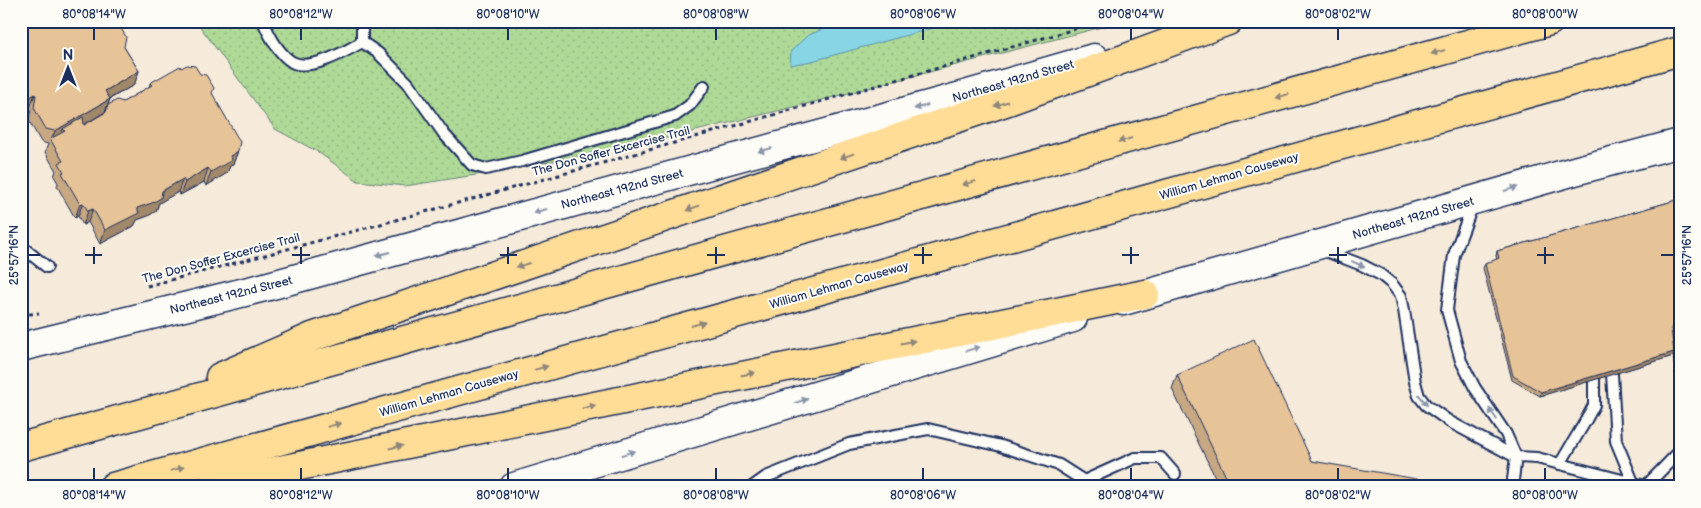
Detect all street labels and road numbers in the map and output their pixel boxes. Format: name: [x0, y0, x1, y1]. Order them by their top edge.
street label: Northeast 192nd Street: [951, 57, 1076, 106]
street label: The Don Soffer Excercise Trail: [531, 123, 692, 180]
street label: William Lehman Causeway: [1158, 149, 1301, 203]
street label: Northeast 192nd Street: [560, 166, 685, 213]
street label: Northeast 192nd Street: [1351, 194, 1476, 243]
street label: The Don Soffer Excercise Trail: [141, 230, 302, 287]
street label: William Lehman Causeway: [768, 258, 911, 312]
street label: Northeast 192nd Street: [168, 273, 294, 318]
street label: William Lehman Causeway: [378, 366, 521, 420]

